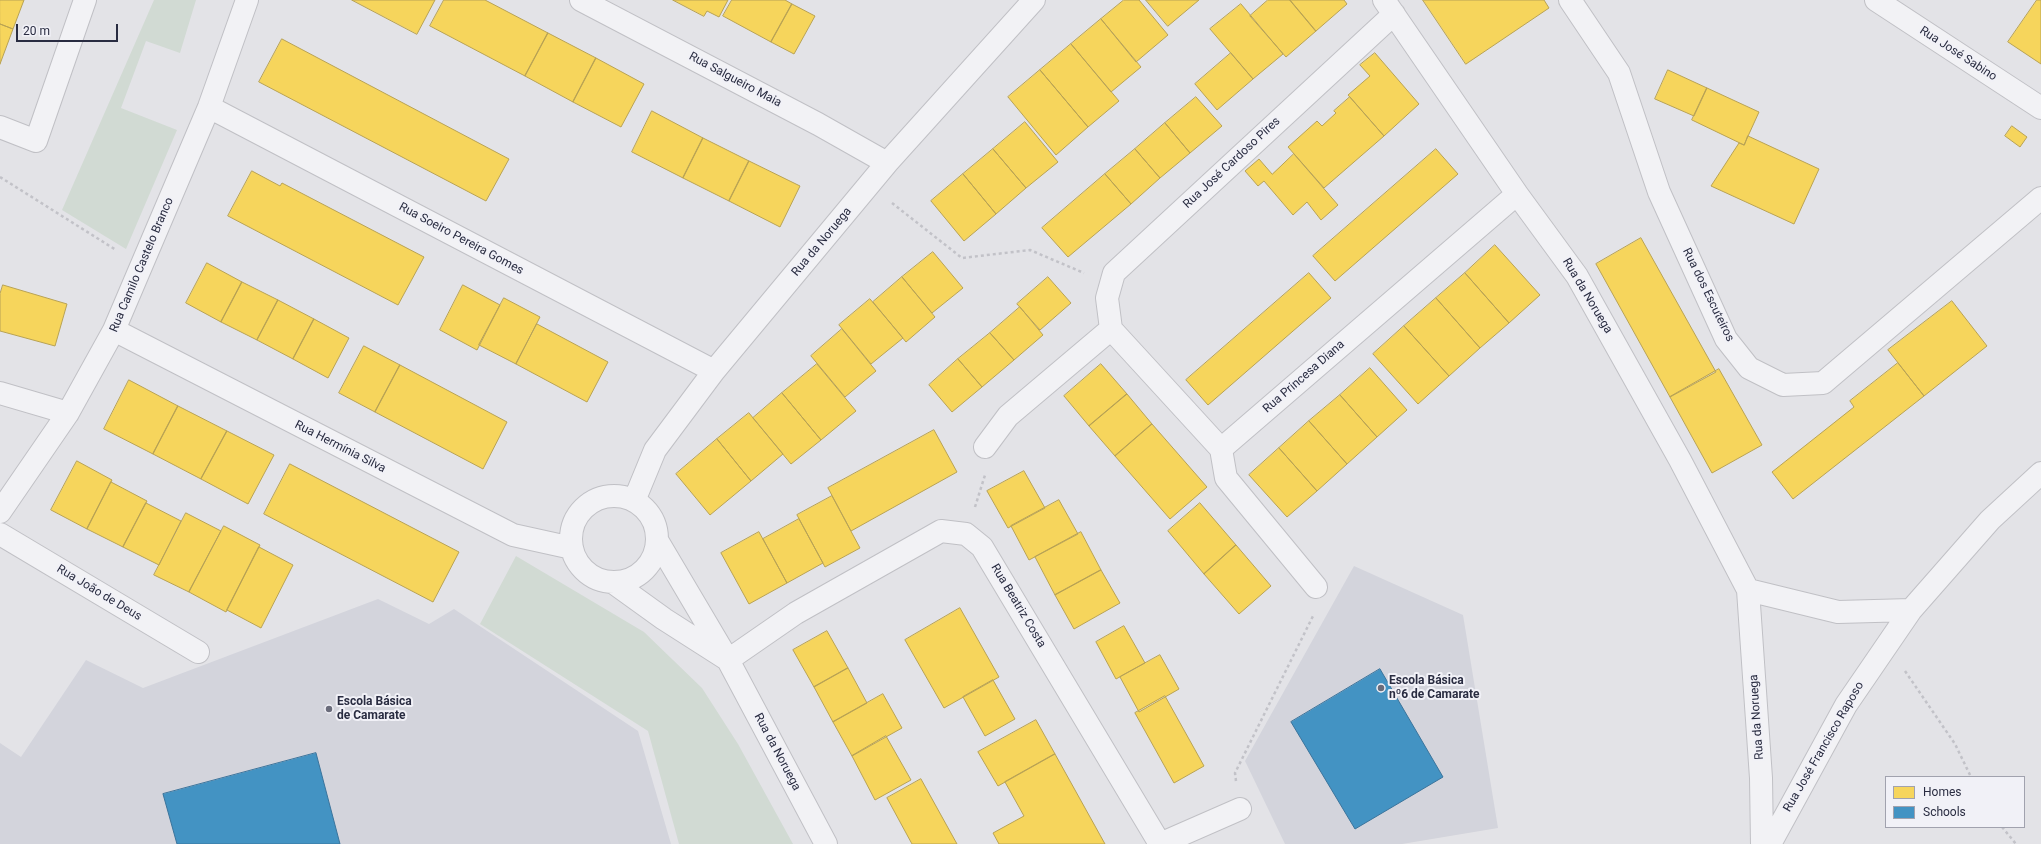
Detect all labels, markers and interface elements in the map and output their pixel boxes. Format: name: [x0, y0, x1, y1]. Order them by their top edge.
scale bar: [18, 16, 120, 42]
text: 20 m: [23, 24, 50, 38]
street label: Rua José Sabino: [1917, 24, 1999, 84]
street label: Rua Salgueiro Maia: [686, 49, 784, 111]
street label: Rua José Cardoso Pires: [1180, 114, 1284, 212]
street label: Rua Camilo Castelo Branco: [107, 195, 177, 335]
street label: Rua Soeiro Pereira Gomes: [396, 200, 526, 278]
street label: Rua da Noruega: [789, 205, 855, 279]
street label: Rua dos Escuteiros: [1679, 246, 1737, 344]
street label: Rua da Noruega: [1559, 256, 1615, 336]
street label: Rua Princesa Diana: [1260, 338, 1348, 416]
street label: Rua Hermínia Silva: [292, 418, 388, 476]
street label: Rua João de Deus: [54, 562, 144, 624]
street label: Rua Beatriz Costa: [987, 562, 1049, 650]
place label: Escola Básica nº6 de Camarate: [1389, 674, 1480, 702]
street label: Rua da Noruega: [1747, 674, 1767, 760]
street label: Rua José Francisco Raposo: [1781, 679, 1867, 815]
marker: Escola Básica nº6 de Camarate: [1376, 683, 1386, 693]
place label: Escola Básica de Camarate: [337, 695, 412, 723]
marker: Escola Básica de Camarate: [324, 704, 334, 714]
street label: Rua da Noruega: [751, 711, 803, 793]
legend: [1885, 776, 2025, 828]
text: Homes: [1923, 785, 1961, 799]
text: Schools: [1923, 805, 1966, 819]

